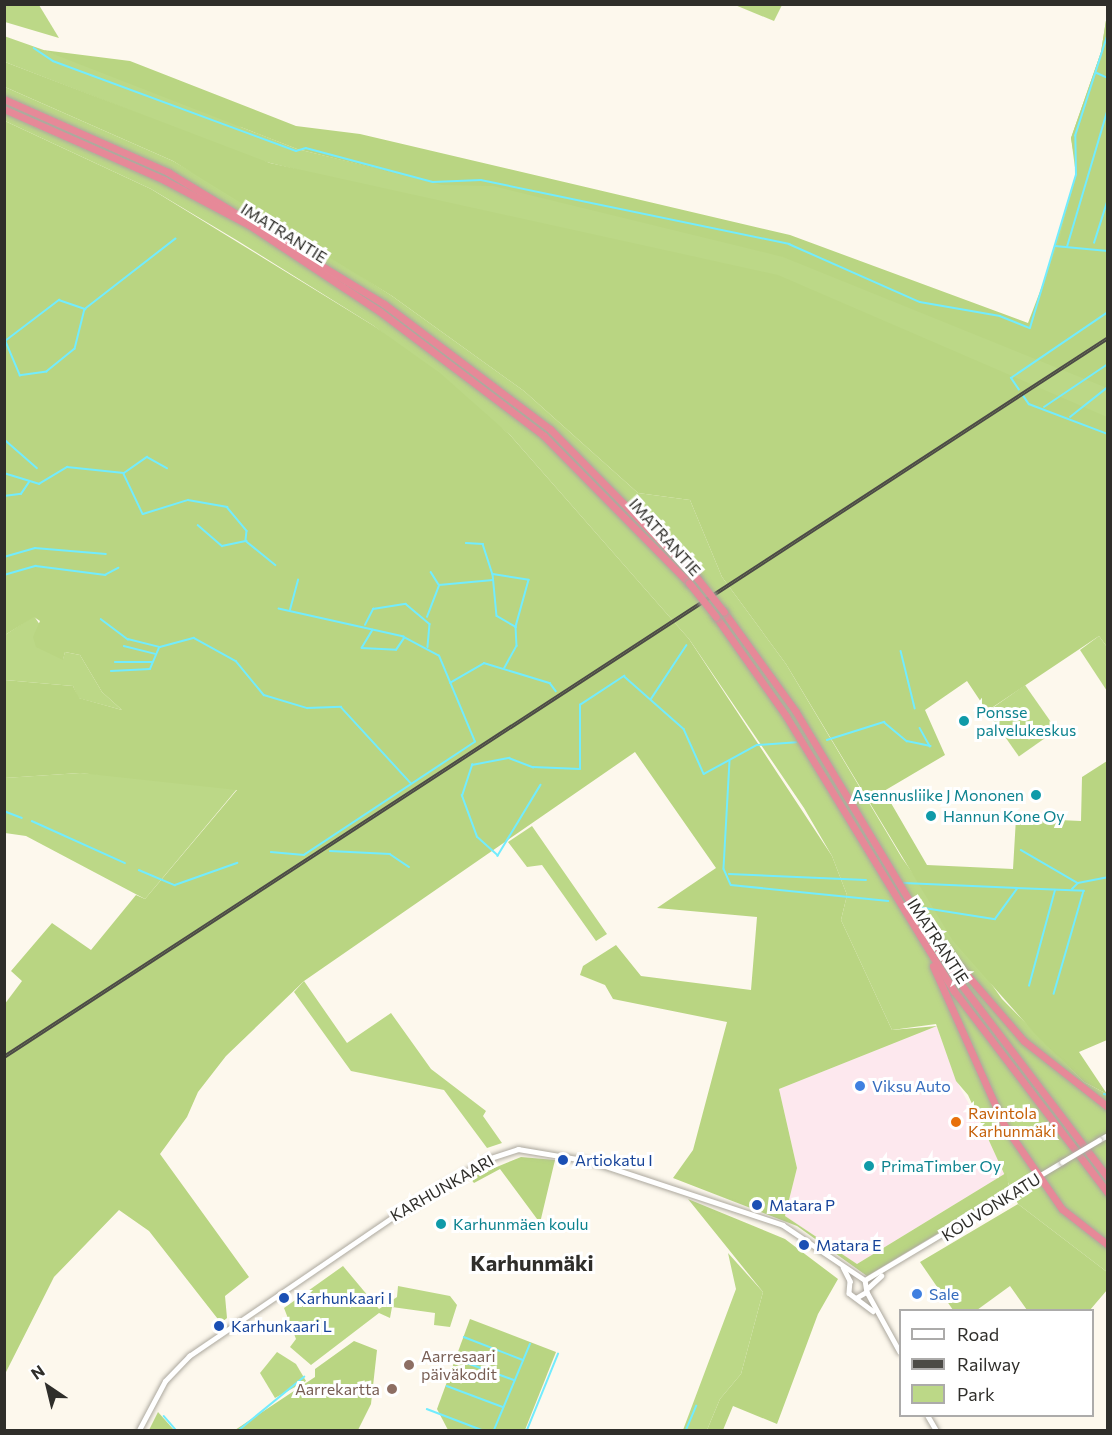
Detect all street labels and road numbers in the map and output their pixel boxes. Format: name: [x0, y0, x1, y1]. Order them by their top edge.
street label: IMATRANTIE: [237, 199, 331, 267]
street label: IMATRANTIE: [625, 494, 705, 580]
street label: IMATRANTIE: [903, 895, 973, 987]
street label: KARHUNKAARI: [387, 1151, 497, 1225]
street label: KOUVONKATU: [938, 1169, 1044, 1245]

